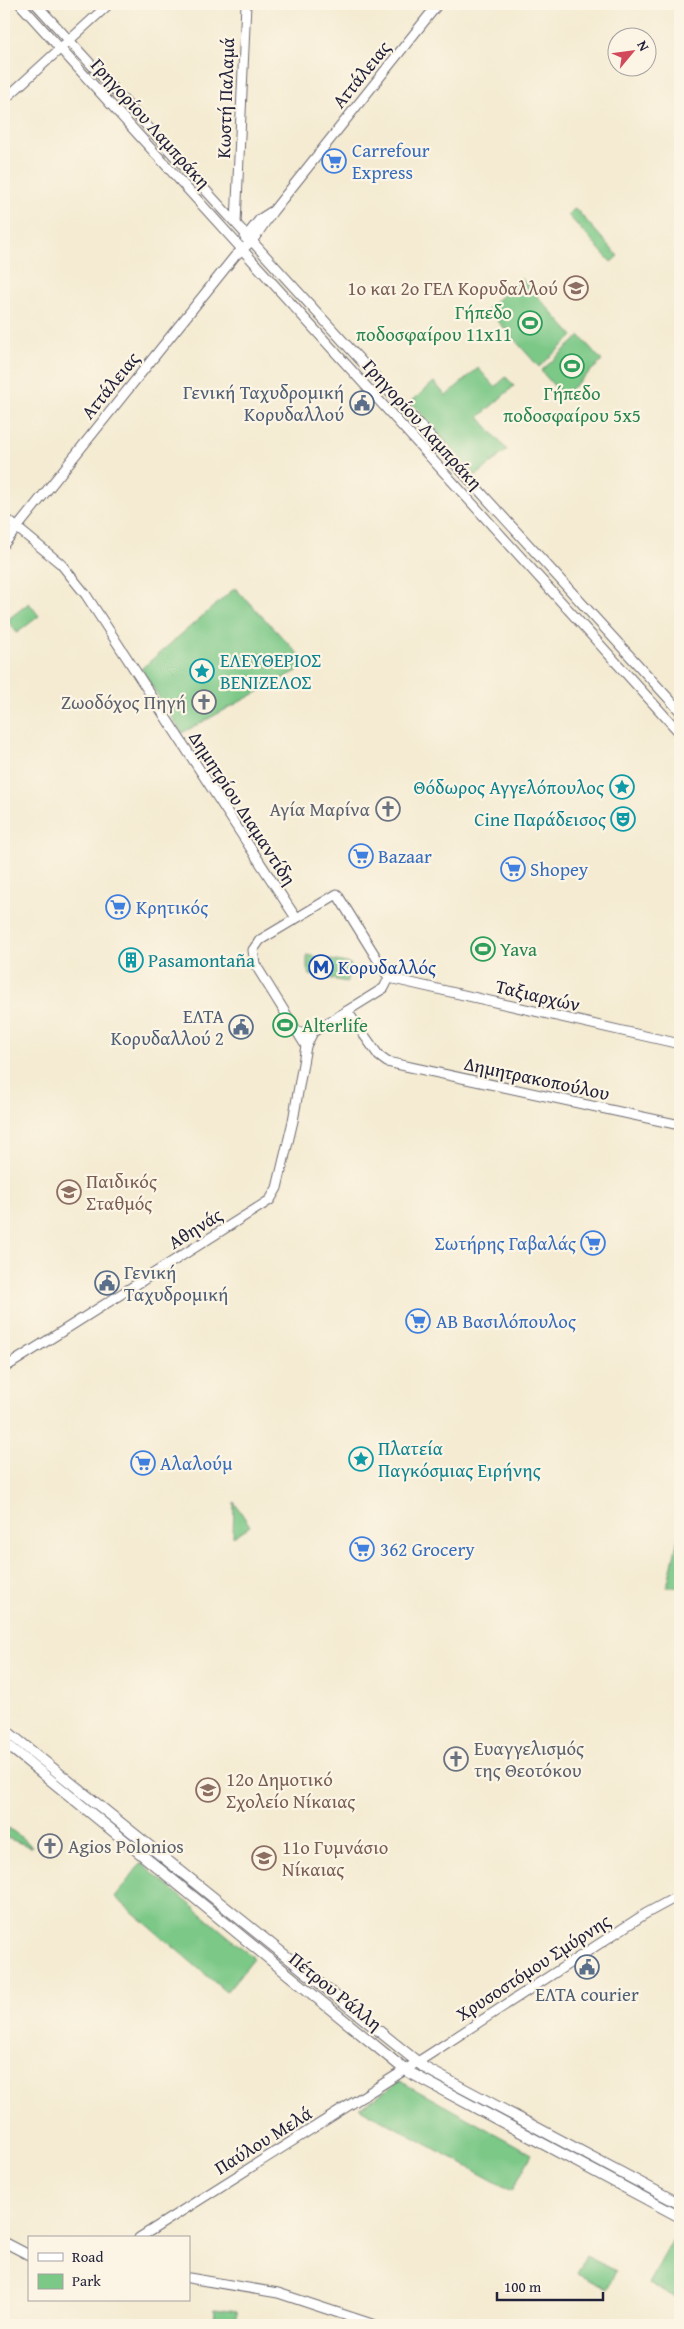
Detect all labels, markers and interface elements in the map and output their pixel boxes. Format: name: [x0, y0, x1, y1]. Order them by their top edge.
north arrow: [606, 28, 656, 78]
street label: Αττάλειας: [325, 34, 397, 114]
street label: Κωστή Παλαμά: [209, 37, 241, 159]
text: N: [632, 37, 655, 55]
street label: Γρηγορίου Λαμπράκη: [85, 51, 217, 195]
place label: Carrefour Express: [352, 136, 430, 186]
supermarket icon: Carrefour Express: [321, 148, 347, 174]
place label: 1o και 2ο ΓΕΛ Κορυδαλλού: [347, 274, 558, 302]
school or university icon: 1o και 2ο ΓΕΛ Κορυδαλλού: [563, 275, 589, 301]
place label: Γήπεδο ποδοσφαίρου 11x11: [356, 298, 512, 348]
sports icon: Γήπεδο ποδοσφαίρου 11x11: [517, 310, 543, 336]
street label: Αττάλειας: [74, 345, 146, 425]
street label: Γρηγορίου Λαμπράκη: [357, 352, 489, 496]
sports icon: Γήπεδο ποδοσφαίρου 5x5: [559, 353, 585, 379]
place label: Γενική Ταχυδρομική Κορυδαλλού: [183, 378, 344, 428]
place label: Γήπεδο ποδοσφαίρου 5x5: [503, 379, 641, 429]
public building icon: Γενική Ταχυδρομική Κορυδαλλού: [349, 390, 375, 416]
place label: ΕΛΕΥΘΕΡΙΟΣ ΒΕΝΙΖΕΛΟΣ: [220, 646, 321, 696]
place icon: ΕΛΕΥΘΕΡΙΟΣ ΒΕΝΙΖΕΛΟΣ: [189, 658, 215, 684]
place label: Ζωοδόχος Πηγή: [61, 688, 186, 716]
church icon: Ζωοδόχος Πηγή: [191, 689, 217, 715]
street label: Δημητρίου Διαμαντίδη: [182, 725, 304, 891]
place label: Θόδωρος Αγγελόπουλος: [414, 773, 604, 801]
place icon: Θόδωρος Αγγελόπουλος: [609, 774, 635, 800]
place label: Αγία Μαρίνα: [269, 795, 370, 823]
church icon: Αγία Μαρίνα: [375, 796, 401, 822]
place label: Cine Παράδεισος: [474, 805, 606, 833]
theatre icon: Cine Παράδεισος: [610, 806, 636, 832]
place label: Bazaar: [378, 842, 432, 870]
supermarket icon: Bazaar: [348, 843, 374, 869]
place label: Shopey: [530, 855, 589, 883]
supermarket icon: Shopey: [500, 856, 526, 882]
place label: Κρητικός: [136, 893, 208, 921]
supermarket icon: Κρητικός: [105, 894, 131, 920]
place label: Yava: [500, 935, 537, 963]
sports icon: Yava: [470, 936, 496, 962]
place label: Pasamontaña: [148, 946, 255, 974]
building icon: Pasamontaña: [118, 947, 144, 973]
place label: Κορυδαλλός: [338, 953, 436, 981]
metro station icon: Κορυδαλλός: [308, 954, 334, 980]
street label: Ταξιαρχών: [493, 972, 583, 1018]
place label: ΕΛΤΑ Κορυδαλλού 2: [111, 1002, 224, 1052]
place label: Alterlife: [302, 1011, 368, 1039]
sports icon: Alterlife: [272, 1012, 298, 1038]
public building icon: ΕΛΤΑ Κορυδαλλού 2: [228, 1014, 254, 1040]
street label: Δημητρακοπούλου: [462, 1049, 612, 1107]
place label: Παιδικός Σταθμός: [86, 1167, 157, 1217]
school or university icon: Παιδικός Σταθμός: [56, 1179, 82, 1205]
street label: Αθηνάς: [162, 1200, 228, 1256]
place label: Σωτήρης Γαβαλάς: [435, 1229, 576, 1257]
supermarket icon: Σωτήρης Γαβαλάς: [580, 1230, 606, 1256]
place label: Γενική Ταχυδρομική: [124, 1258, 228, 1308]
public building icon: Γενική Ταχυδρομική: [94, 1270, 120, 1296]
place label: ΑΒ Βασιλόπουλος: [436, 1307, 576, 1335]
supermarket icon: ΑΒ Βασιλόπουλος: [405, 1308, 431, 1334]
place label: Πλατεία Παγκόσμιας Ειρήνης: [378, 1434, 541, 1484]
place icon: Πλατεία Παγκόσμιας Ειρήνης: [348, 1446, 374, 1472]
place label: Αλαλούμ: [160, 1449, 233, 1477]
supermarket icon: Αλαλούμ: [130, 1450, 156, 1476]
place label: 362 Grocery: [380, 1535, 475, 1563]
supermarket icon: 362 Grocery: [349, 1536, 375, 1562]
place label: Ευαγγελισμός της Θεοτόκου: [474, 1734, 584, 1784]
church icon: Ευαγγελισμός της Θεοτόκου: [443, 1746, 469, 1772]
place label: 12ο Δημοτικό Σχολείο Νίκαιας: [226, 1765, 355, 1815]
school or university icon: 12ο Δημοτικό Σχολείο Νίκαιας: [195, 1777, 221, 1803]
place label: Agios Polonios: [68, 1832, 184, 1860]
church icon: Agios Polonios: [37, 1833, 63, 1859]
place label: 11ο Γυμνάσιο Νίκαιας: [282, 1833, 388, 1883]
school or university icon: 11ο Γυμνάσιο Νίκαιας: [251, 1845, 277, 1871]
street label: Χρυσοστόμου Σμύρνης: [450, 1906, 616, 2028]
street label: Πέτρου Ράλλη: [283, 1945, 389, 2037]
public building icon: ΕΛΤΑ courier: [574, 1954, 600, 1980]
place label: ΕΛΤΑ courier: [535, 1980, 639, 2008]
street label: Παύλου Μελά: [209, 2099, 317, 2181]
legend: [28, 2236, 190, 2302]
text: Road: [72, 2246, 103, 2267]
scale bar: [497, 2269, 603, 2301]
text: Park: [72, 2270, 101, 2291]
text: 100 m: [504, 2276, 542, 2297]

